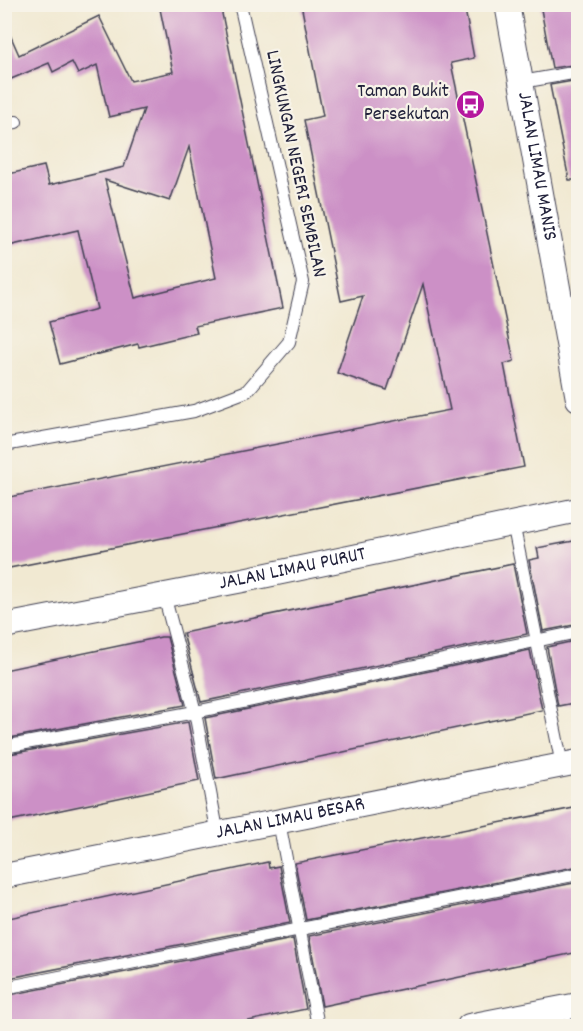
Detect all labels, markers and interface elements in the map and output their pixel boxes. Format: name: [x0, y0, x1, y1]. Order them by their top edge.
street label: LINGKUNGAN NEGERI SEMBILAN: [257, 48, 333, 280]
place label: Taman Bukit Persekutan: [357, 78, 449, 129]
bus stop icon: Taman Bukit Persekutan: [454, 88, 486, 120]
street label: JALAN LIMAU MANIS: [509, 90, 563, 243]
street label: JALAN LIMAU PURUT: [217, 541, 368, 598]
street label: JALAN LIMAU BESAR: [214, 791, 367, 848]

